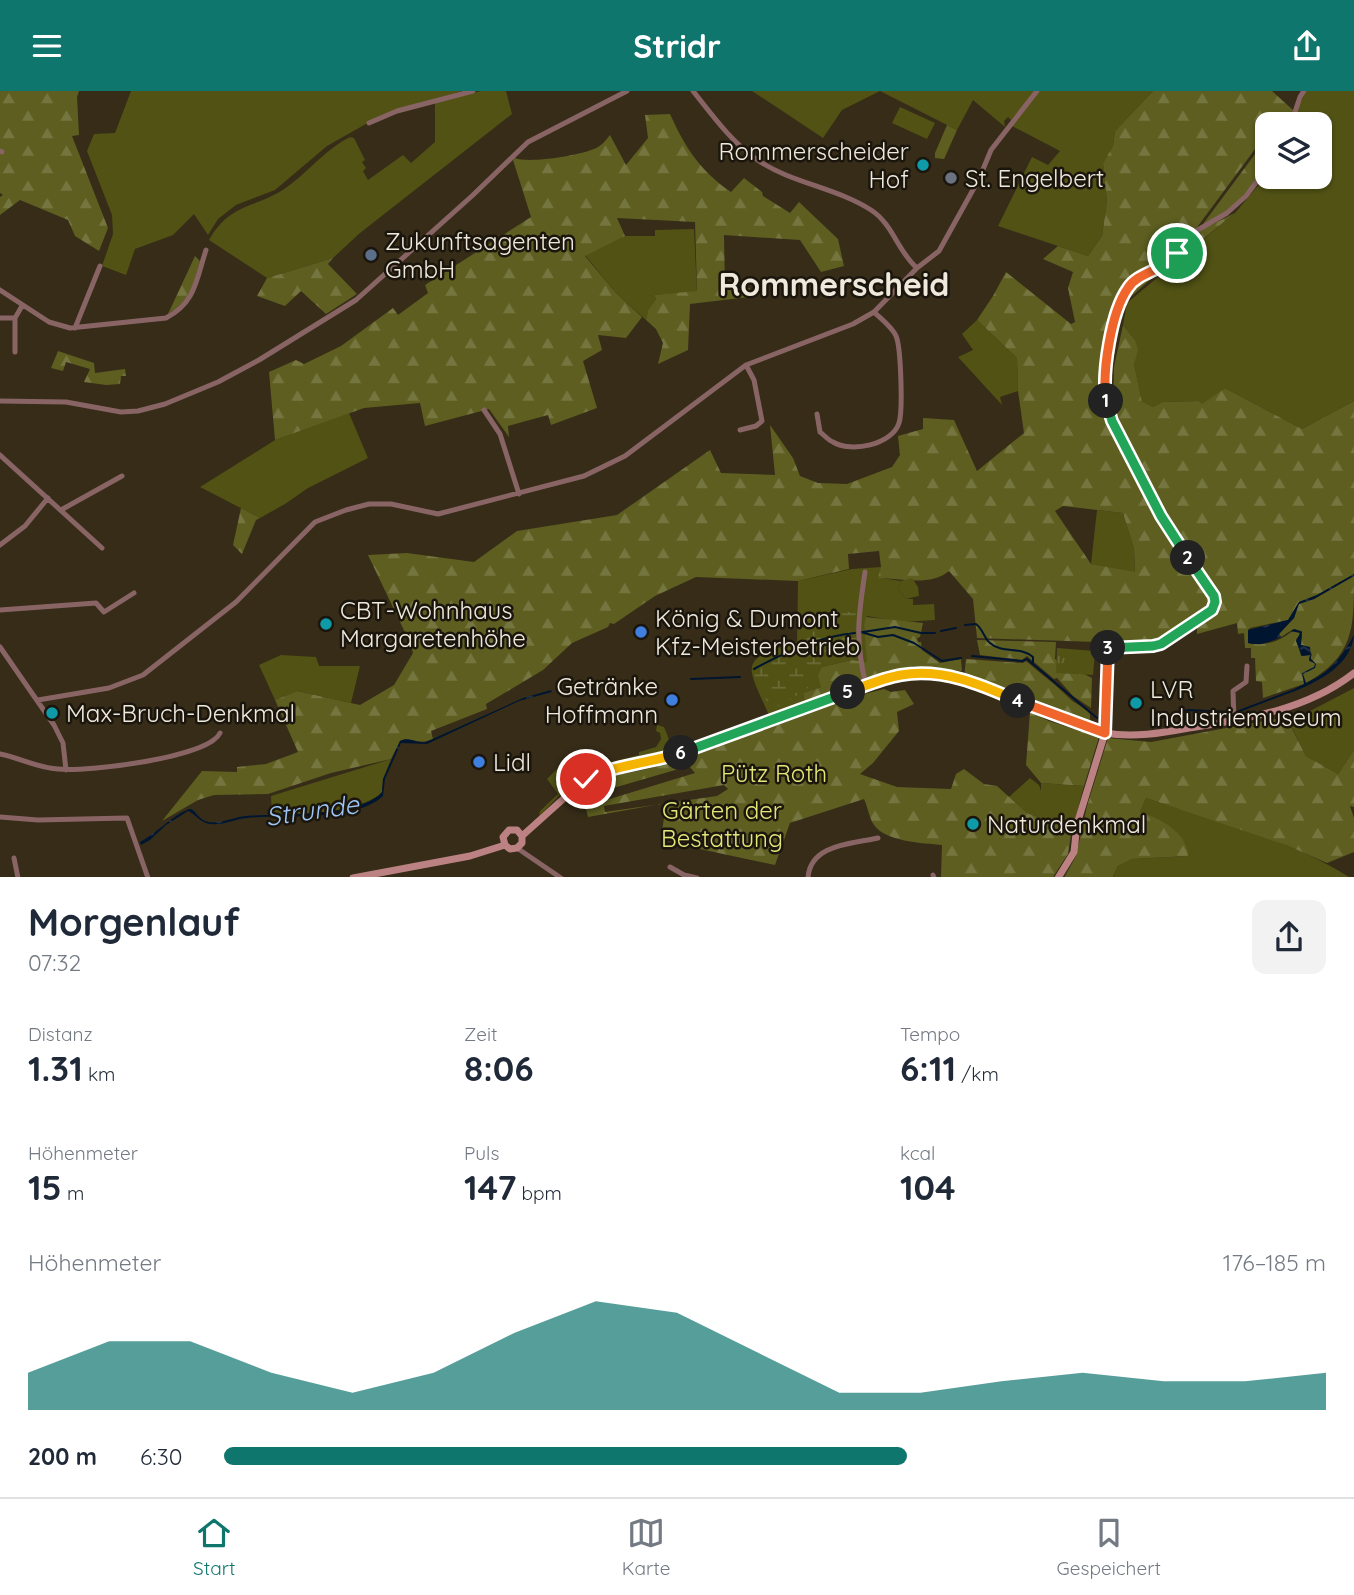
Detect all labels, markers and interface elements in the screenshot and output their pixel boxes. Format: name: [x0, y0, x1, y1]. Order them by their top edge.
text: Stridr: [633, 26, 721, 66]
icon: menu: [28, 27, 66, 65]
icon: share: [1288, 27, 1326, 65]
map controls: [1255, 112, 1332, 189]
button: layers: [1255, 112, 1332, 189]
place label: Rommerscheider Hof: [719, 136, 909, 194]
marker: Rommerscheider Hof: [915, 157, 931, 173]
place label: St. Engelbert: [965, 163, 1104, 193]
marker: St. Engelbert: [943, 170, 959, 186]
pin: [1147, 223, 1207, 283]
place label: Zukunftsagenten GmbH: [385, 226, 575, 284]
icon: arrive: [1158, 234, 1196, 272]
marker: Zukunftsagenten GmbH: [363, 247, 379, 263]
district label: Rommerscheid: [719, 264, 949, 304]
pin: 1: [1088, 383, 1124, 419]
text: 1: [1102, 388, 1109, 412]
pin: 2: [1170, 540, 1206, 575]
text: 2: [1182, 545, 1193, 569]
place label: CBT-Wohnhaus Margaretenhöhe: [340, 595, 526, 653]
place label: König & Dumont Kfz-Meisterbetrieb: [655, 603, 860, 661]
marker: CBT-Wohnhaus Margaretenhöhe: [318, 616, 334, 632]
marker: König & Dumont Kfz-Meisterbetrieb: [633, 624, 649, 640]
pin: 3: [1090, 631, 1126, 665]
text: 3: [1102, 635, 1113, 659]
place label: Getränke Hoffmann: [545, 671, 658, 729]
place label: LVR Industriemuseum: [1150, 674, 1342, 732]
pin: 5: [830, 675, 866, 709]
text: 5: [842, 679, 853, 703]
pin: 4: [1000, 683, 1036, 719]
text: 4: [1012, 688, 1023, 712]
marker: Getränke Hoffmann: [664, 692, 680, 708]
marker: LVR Industriemuseum: [1128, 695, 1144, 711]
place label: Max-Bruch-Denkmal: [66, 698, 295, 728]
marker: Max-Bruch-Denkmal: [44, 705, 60, 721]
pin: 6: [664, 735, 698, 771]
text: 6: [675, 740, 686, 764]
place label: Lidl: [493, 747, 531, 777]
pin: [556, 749, 616, 809]
marker: Lidl: [471, 754, 487, 770]
park label: Pütz Roth: [721, 758, 827, 788]
icon: check: [567, 760, 605, 798]
water label: Strunde: [263, 787, 362, 833]
park label: Gärten der Bestattung: [661, 795, 783, 853]
place label: Naturdenkmal: [987, 809, 1146, 839]
marker: Naturdenkmal: [965, 816, 981, 832]
text: Morgenlauf: [28, 898, 240, 946]
button: share: [1252, 900, 1326, 974]
text: 07:32: [28, 948, 81, 977]
text: Distanz: [28, 1022, 93, 1046]
text: Zeit: [464, 1022, 497, 1046]
text: Tempo: [900, 1022, 960, 1046]
text: 1.31: [28, 1046, 83, 1090]
text: 8:06: [464, 1046, 534, 1090]
text: 6:11: [900, 1046, 956, 1090]
text: km: [83, 1062, 115, 1086]
text: /km: [956, 1062, 999, 1086]
text: Höhenmeter: [28, 1141, 138, 1165]
text: Puls: [464, 1141, 499, 1165]
text: kcal: [900, 1141, 935, 1165]
text: 15: [28, 1165, 62, 1209]
text: 147: [464, 1165, 516, 1209]
text: 104: [900, 1165, 956, 1209]
text: m: [62, 1181, 84, 1205]
text: bpm: [516, 1181, 562, 1205]
text: Höhenmeter: [28, 1248, 161, 1277]
text: 176–185 m: [1223, 1248, 1326, 1277]
text: 200 m: [28, 1442, 97, 1471]
text: 6:30: [140, 1442, 182, 1471]
tab: Start: [193, 1514, 235, 1580]
tab: Karte: [622, 1514, 670, 1580]
tab: Gespeichert: [1057, 1514, 1161, 1580]

